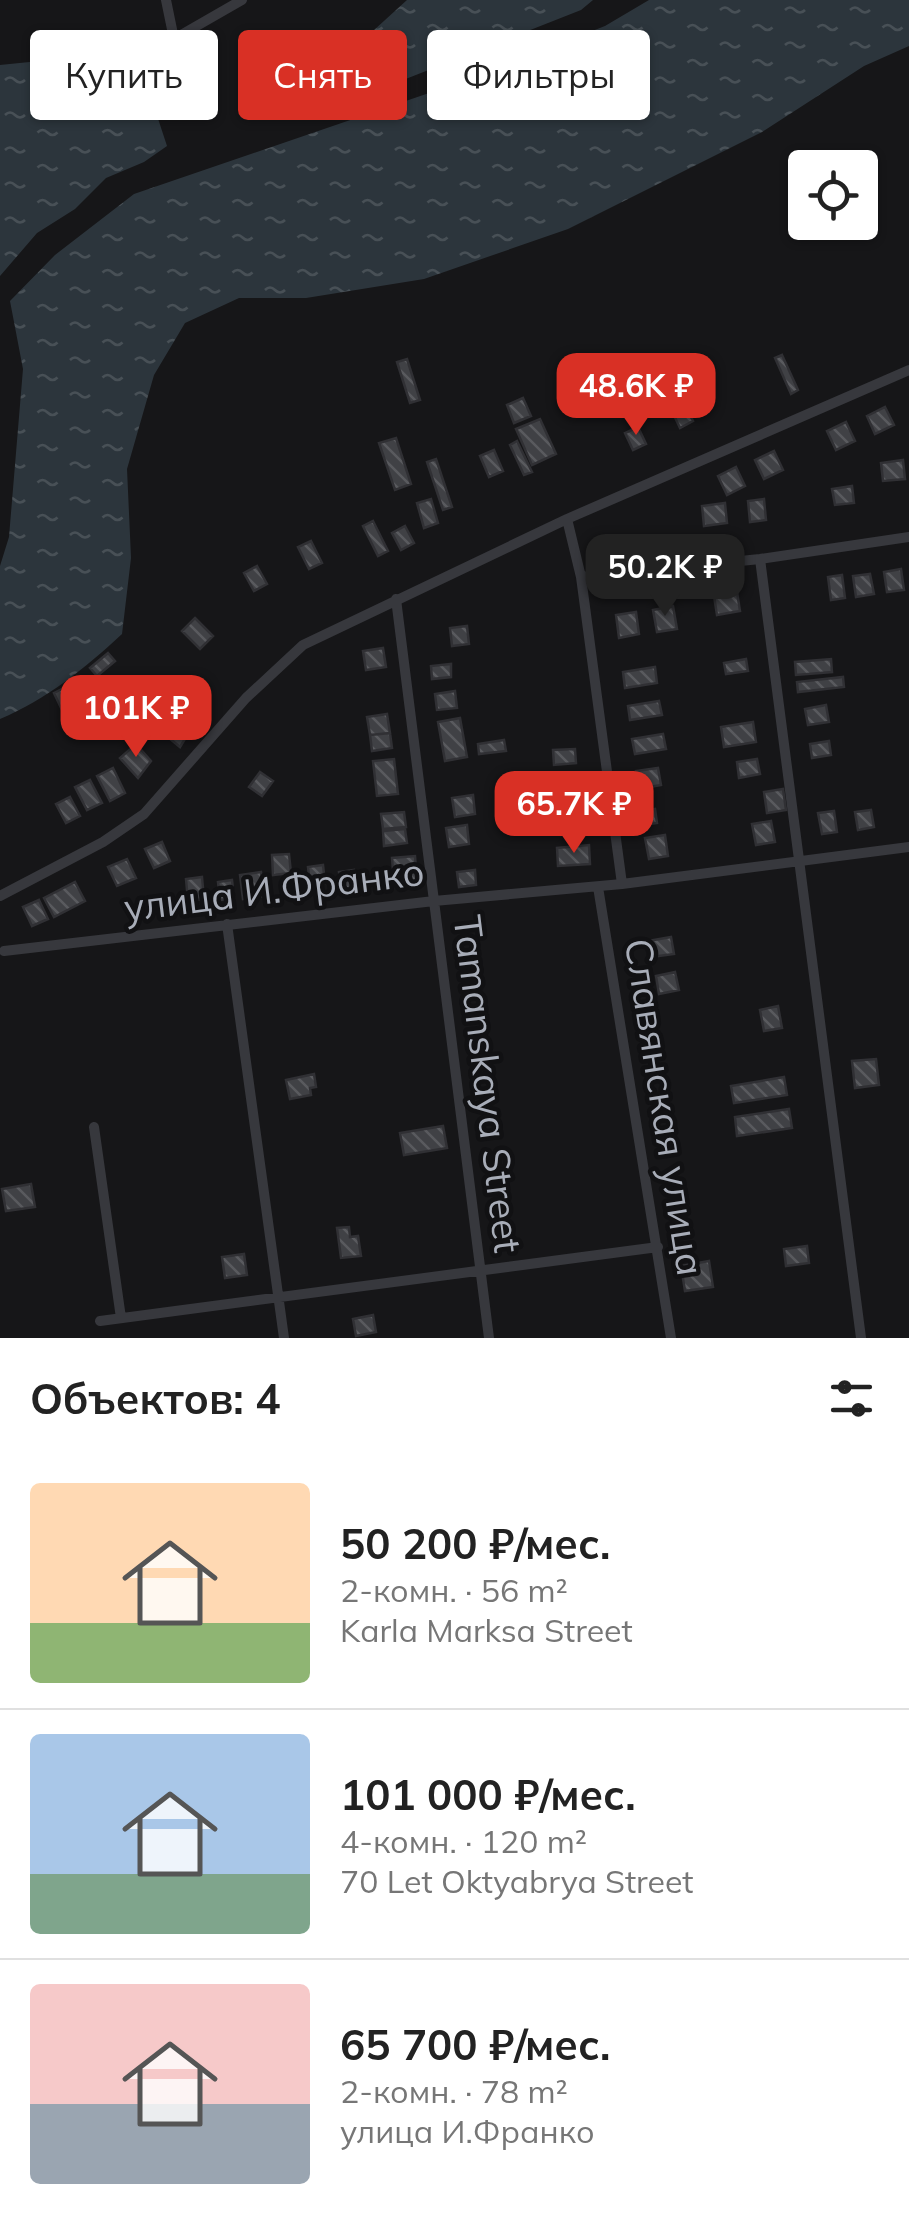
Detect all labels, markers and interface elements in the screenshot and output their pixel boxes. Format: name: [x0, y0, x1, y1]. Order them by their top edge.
chip: Купить: [30, 30, 218, 120]
chip: Снять: [238, 30, 407, 120]
chip: Фильтры: [427, 30, 650, 120]
map controls: [788, 150, 878, 240]
button: locate: [788, 150, 878, 240]
pin: 48.6K ₽: [544, 353, 728, 438]
text: 48.6K ₽: [579, 365, 693, 405]
pin: 50.2K ₽: [573, 534, 757, 619]
text: 50.2K ₽: [608, 546, 722, 586]
pin: 101K ₽: [55, 675, 217, 760]
text: 101K ₽: [83, 687, 189, 727]
pin: 65.7K ₽: [482, 771, 666, 856]
text: 65.7K ₽: [517, 783, 631, 823]
street label: улица И.Франко: [121, 847, 427, 931]
street label: Tamanskaya Street: [443, 912, 533, 1256]
street label: Славянская улица: [615, 935, 715, 1279]
icon: filters: [824, 1371, 879, 1426]
text: Объектов: 4: [30, 1372, 280, 1425]
text: 50 200 ₽/мес.: [340, 1517, 610, 1570]
icon: home: [110, 1523, 230, 1643]
text: 2-комн. · 56 m²: [340, 1570, 568, 1610]
text: Karla Marksa Street: [340, 1610, 633, 1650]
text: 101 000 ₽/мес.: [340, 1768, 636, 1821]
icon: home: [110, 1774, 230, 1894]
text: 4-комн. · 120 m²: [340, 1821, 587, 1861]
text: 70 Let Oktyabrya Street: [340, 1861, 694, 1901]
text: 65 700 ₽/мес.: [340, 2018, 610, 2071]
icon: home: [110, 2024, 230, 2144]
text: 2-комн. · 78 m²: [340, 2071, 568, 2111]
text: улица И.Франко: [340, 2111, 595, 2151]

